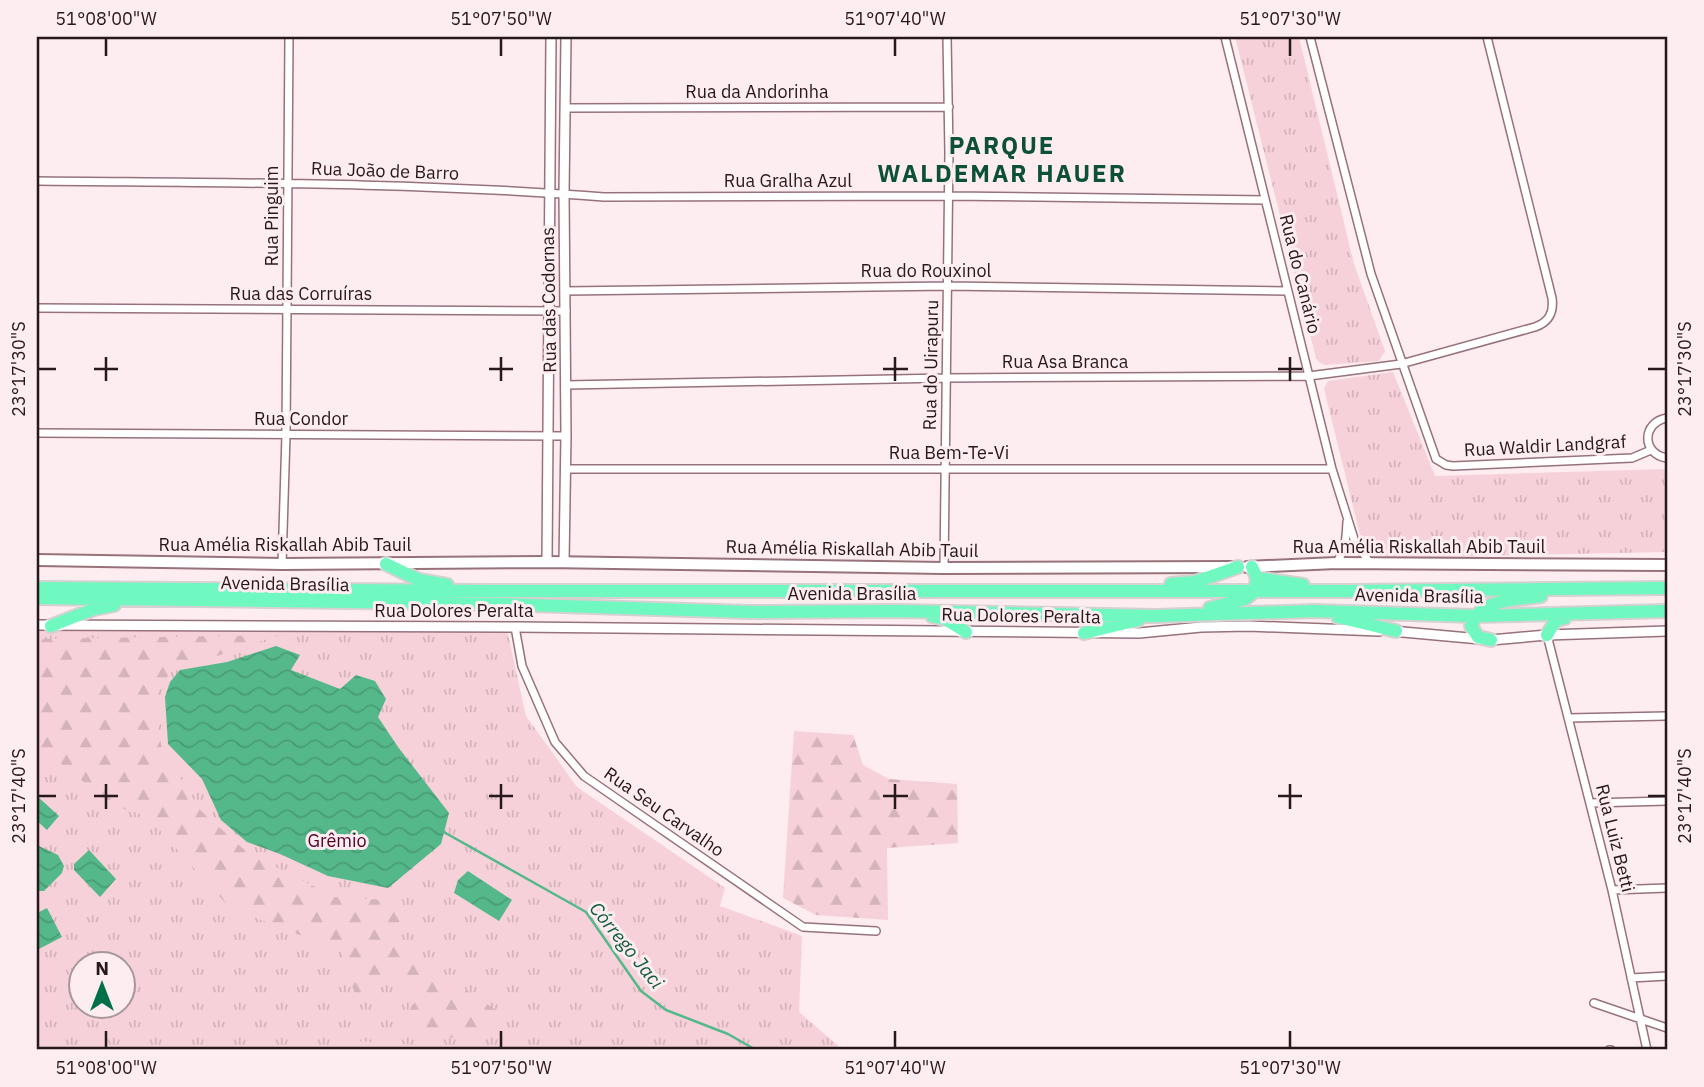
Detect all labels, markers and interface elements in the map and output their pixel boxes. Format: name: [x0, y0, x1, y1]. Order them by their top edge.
text: 51°08'00"W: [55, 7, 157, 30]
text: 51°07'50"W: [450, 7, 552, 30]
text: 51°07'40"W: [844, 7, 946, 30]
text: 51°07'30"W: [1239, 7, 1341, 30]
street label: Rua da Andorinha: [685, 80, 829, 103]
district label: PARQUE WALDEMAR HAUER: [877, 129, 1127, 189]
street label: Rua João de Barro: [311, 156, 459, 185]
street label: Rua Pinguim: [260, 165, 283, 267]
street label: Rua Gralha Azul: [724, 169, 852, 192]
street label: Rua do Canário: [1275, 212, 1326, 336]
street label: Rua das Codornas: [536, 227, 561, 373]
street label: Rua do Rouxinol: [861, 259, 991, 282]
street label: Rua das Corruíras: [230, 282, 372, 305]
street label: Rua do Uirapuru: [918, 299, 943, 431]
text: 23°17'30"S: [7, 321, 30, 417]
text: 23°17'30"S: [1673, 321, 1696, 417]
street label: Rua Asa Branca: [1002, 350, 1129, 373]
street label: Rua Condor: [254, 407, 348, 430]
street label: Rua Waldir Landgraf: [1463, 430, 1627, 461]
street label: Rua Bem-Te-Vi: [889, 441, 1009, 464]
street label: Rua Amélia Riskallah Abib Tauil: [158, 533, 412, 556]
street label: Rua Amélia Riskallah Abib Tauil: [725, 535, 979, 562]
street label: Rua Amélia Riskallah Abib Tauil: [1292, 535, 1546, 558]
street label: Avenida Brasília: [220, 571, 350, 596]
street label: Avenida Brasília: [788, 582, 917, 605]
street label: Avenida Brasília: [1354, 583, 1484, 608]
street label: Rua Dolores Peralta: [374, 599, 534, 622]
street label: Rua Dolores Peralta: [941, 603, 1101, 628]
text: 23°17'40"S: [7, 748, 30, 844]
text: 23°17'40"S: [1673, 748, 1696, 844]
street label: Rua Seu Carvalho: [600, 762, 729, 862]
street label: Rua Luiz Betti: [1591, 782, 1640, 894]
park label: Grêmio: [307, 829, 367, 852]
water label: Córrego Jaci: [585, 897, 670, 994]
north arrow: [66, 950, 136, 1020]
text: N: [95, 956, 109, 980]
text: 51°08'00"W: [55, 1056, 157, 1079]
text: 51°07'50"W: [450, 1056, 552, 1079]
text: 51°07'40"W: [844, 1056, 946, 1079]
text: 51°07'30"W: [1239, 1056, 1341, 1079]

